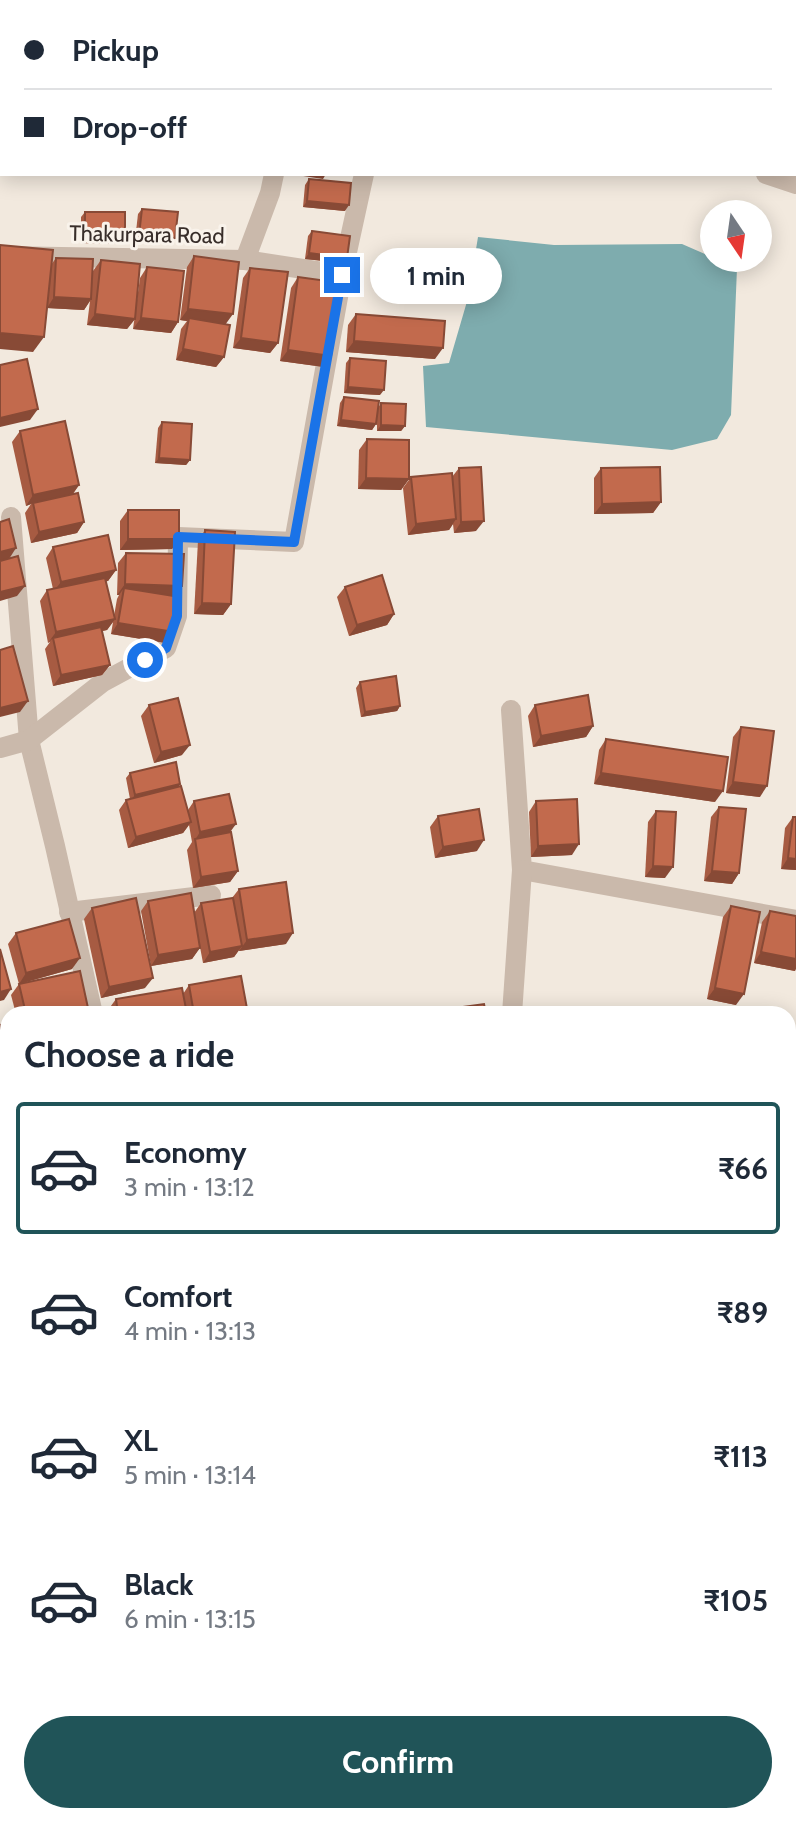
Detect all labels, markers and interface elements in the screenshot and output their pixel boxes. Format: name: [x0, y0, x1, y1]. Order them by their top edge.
text: Pickup: [72, 32, 159, 69]
text: Drop-off: [72, 109, 187, 146]
north arrow: [700, 200, 772, 272]
map controls: [700, 200, 772, 272]
street label: Thakurpara Road: [69, 220, 225, 249]
callout: 1 min: [370, 247, 502, 303]
route end: [324, 257, 360, 293]
text: 1 min: [407, 260, 465, 292]
route start: [127, 642, 163, 678]
text: Choose a ride: [24, 1032, 234, 1076]
icon: car: [28, 1132, 100, 1204]
text: Economy: [124, 1134, 247, 1171]
text: ₹66: [718, 1150, 768, 1187]
text: 3 min · 13:12: [124, 1171, 255, 1203]
icon: car: [28, 1276, 100, 1348]
text: Comfort: [124, 1278, 232, 1315]
text: ₹89: [717, 1294, 768, 1331]
text: 4 min · 13:13: [124, 1315, 256, 1347]
icon: car: [28, 1420, 100, 1492]
text: XL: [124, 1422, 158, 1459]
text: ₹113: [713, 1438, 768, 1475]
text: 5 min · 13:14: [124, 1459, 256, 1491]
icon: car: [28, 1564, 100, 1636]
text: Black: [124, 1566, 194, 1603]
text: ₹105: [703, 1582, 768, 1619]
text: 6 min · 13:15: [124, 1603, 256, 1635]
button: Confirm: [24, 1716, 772, 1808]

